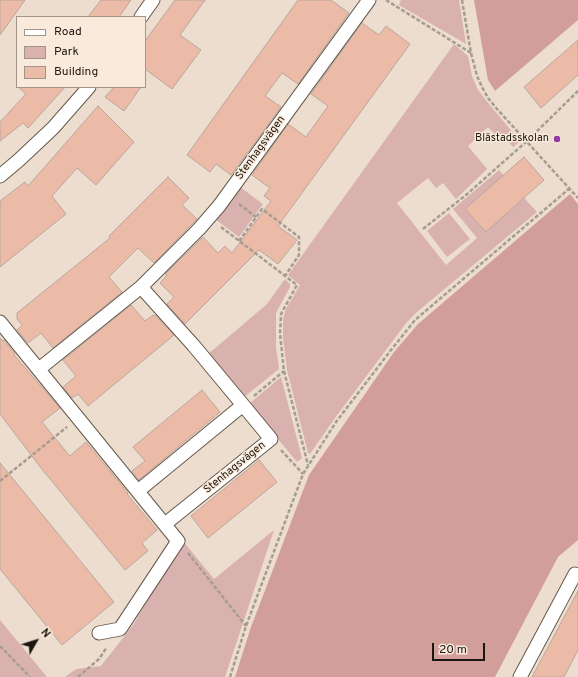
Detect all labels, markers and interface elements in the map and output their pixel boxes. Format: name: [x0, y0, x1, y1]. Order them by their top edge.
legend: [16, 16, 146, 88]
text: Road: [54, 24, 82, 40]
text: Park: [54, 44, 79, 60]
text: Building: [54, 64, 98, 80]
street label: Stenhagsvägen: [233, 114, 289, 182]
place label: Blästadsskolan: [475, 132, 549, 146]
marker: Blästadsskolan: [552, 134, 562, 144]
street label: Stenhagsvägen: [201, 439, 269, 497]
north arrow: [16, 621, 56, 661]
text: N: [37, 626, 53, 641]
scale bar: [434, 635, 487, 661]
text: 20 m: [439, 642, 467, 658]

